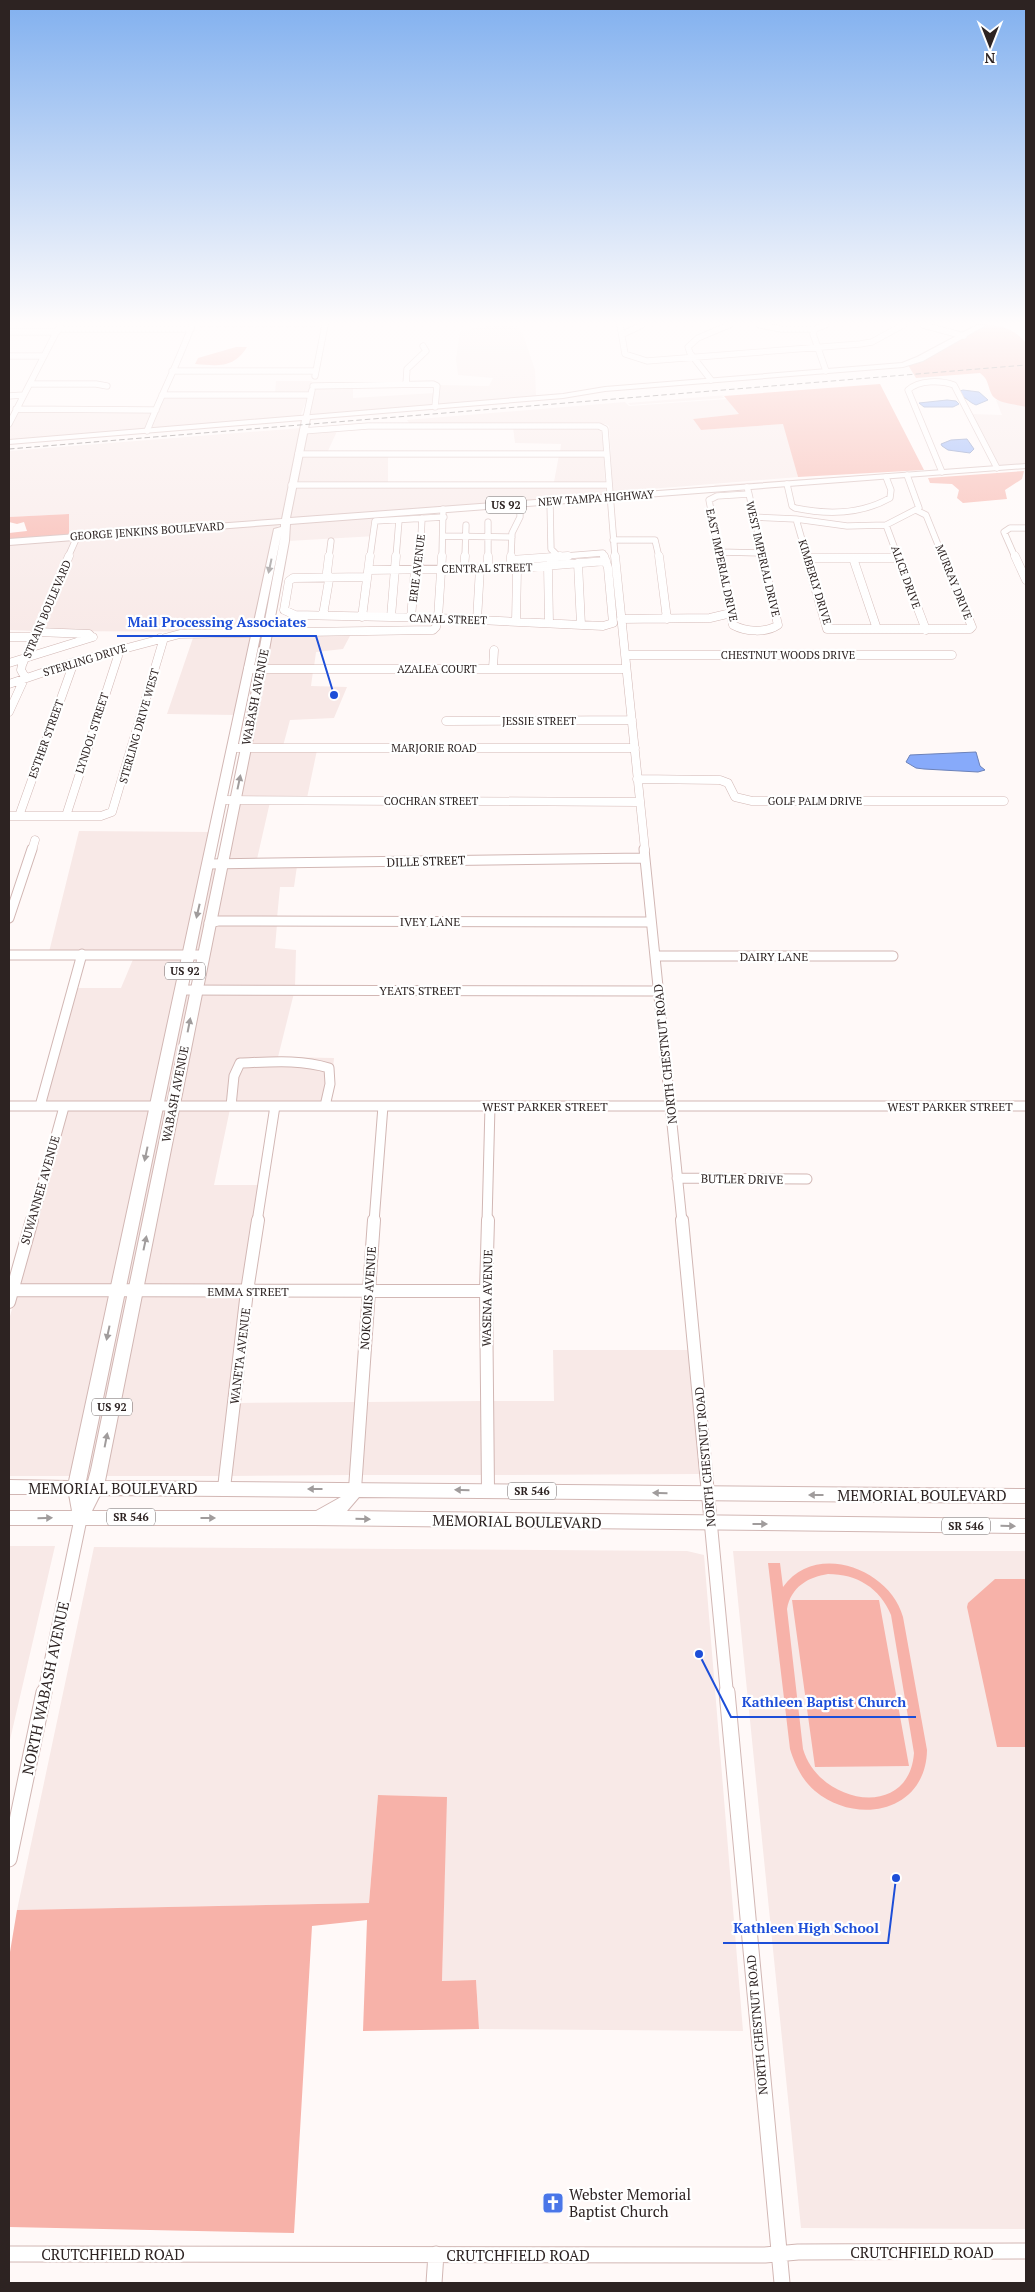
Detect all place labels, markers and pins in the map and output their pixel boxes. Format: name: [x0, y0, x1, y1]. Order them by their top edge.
callout: Mail Processing Associates: [117, 607, 316, 636]
callout: Kathleen Baptist Church: [731, 1688, 916, 1717]
callout: Kathleen High School: [723, 1914, 888, 1943]
place label: Webster Memorial Baptist Church: [569, 2184, 691, 2221]
church icon: Webster Memorial Baptist Church: [541, 2191, 565, 2215]

